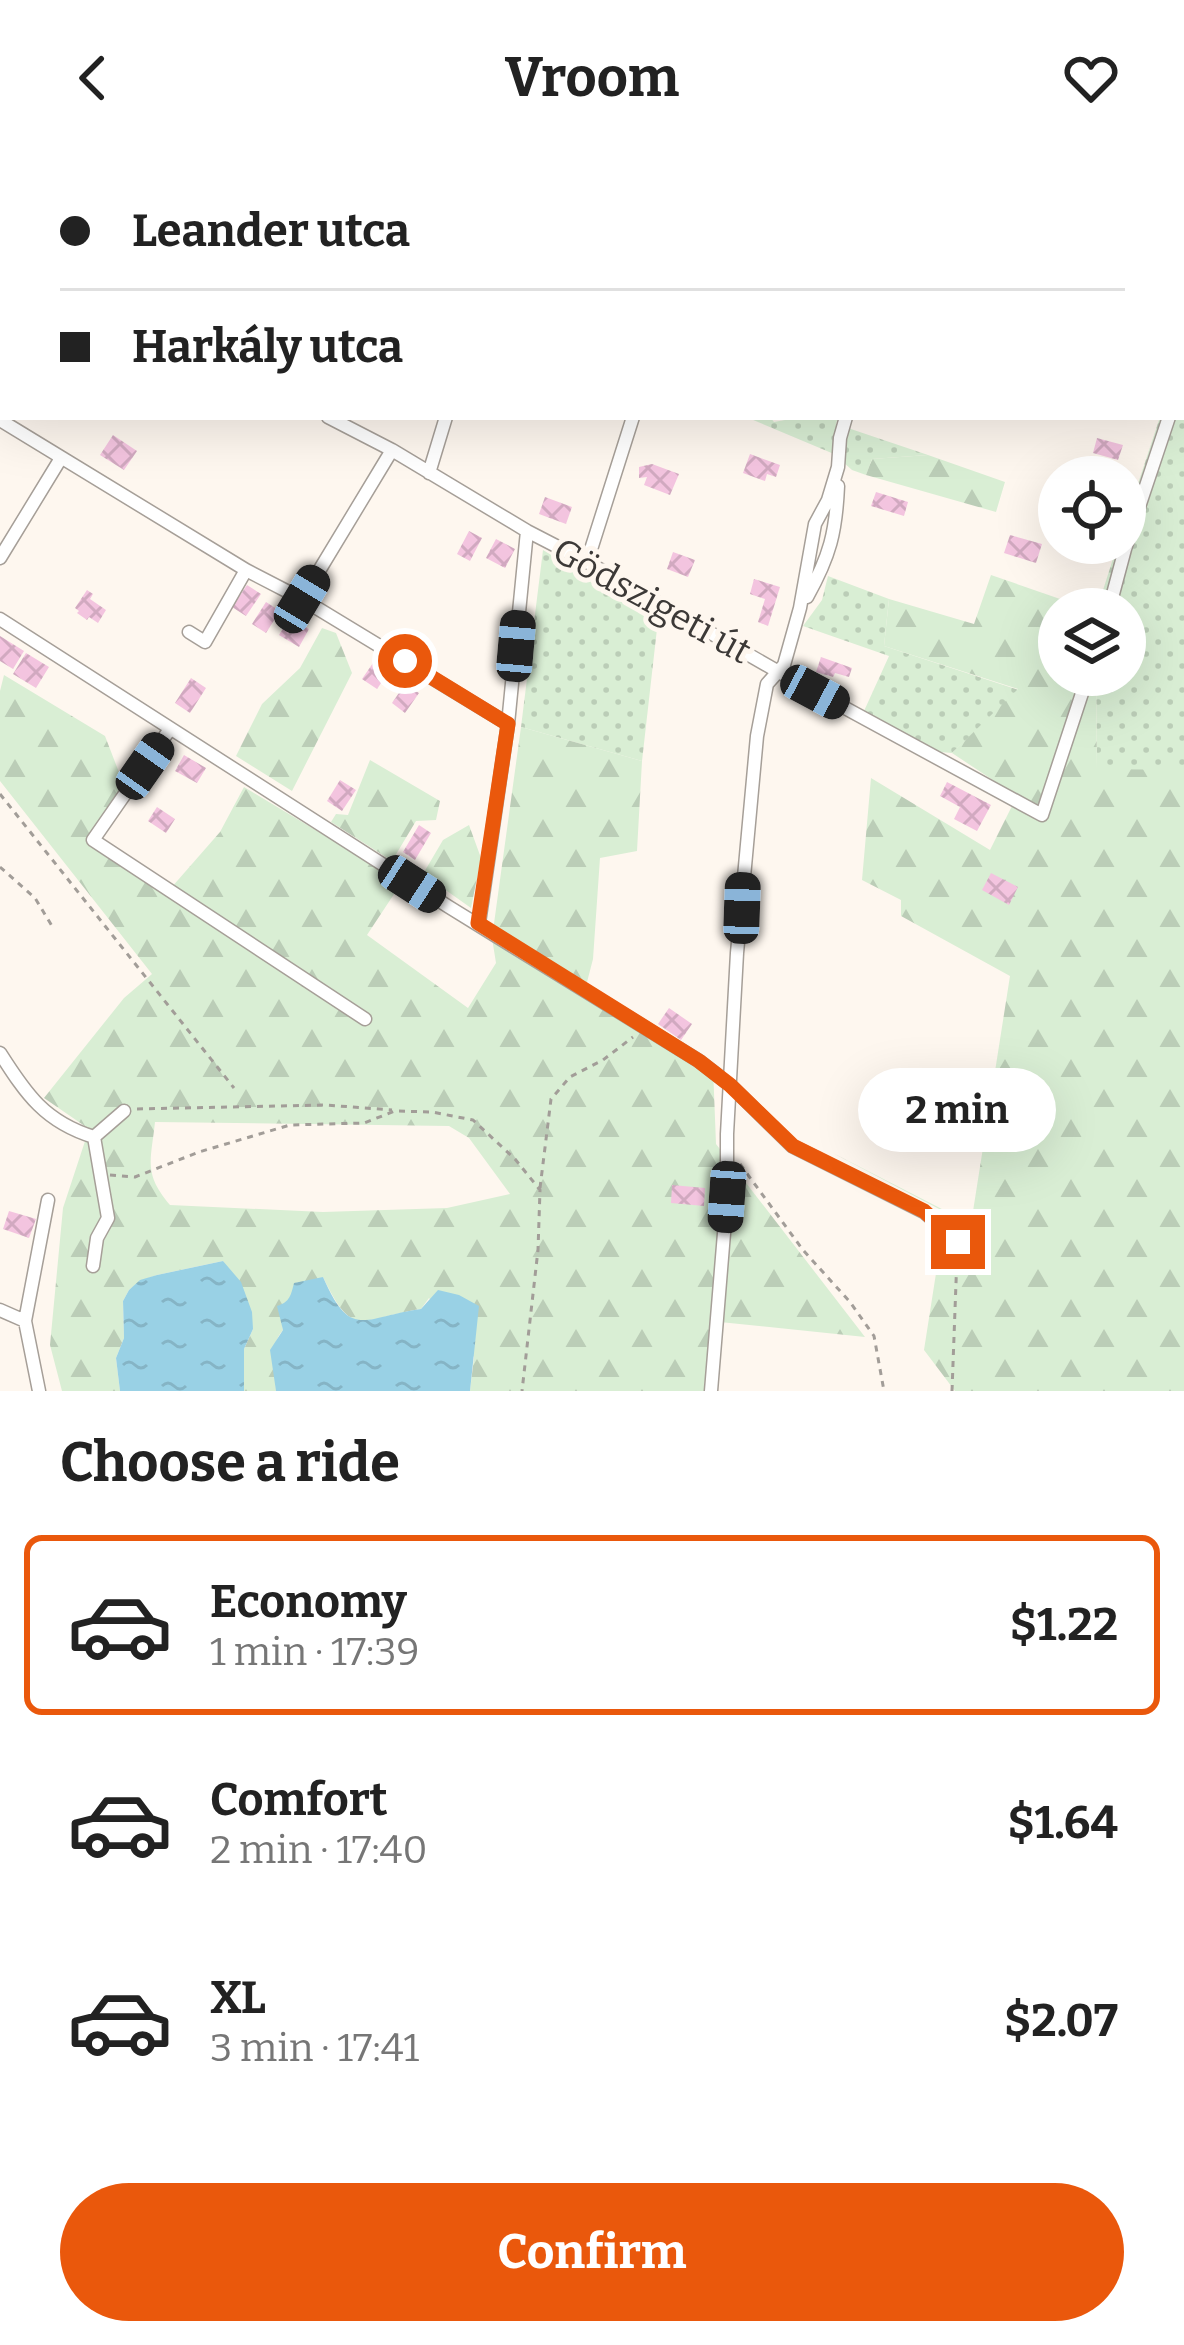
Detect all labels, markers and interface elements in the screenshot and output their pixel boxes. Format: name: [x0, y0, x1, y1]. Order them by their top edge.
icon: back: [60, 45, 126, 111]
icon: heart: [1058, 45, 1124, 111]
text: Vroom: [505, 46, 679, 110]
text: Leander utca: [132, 204, 410, 258]
text: Harkály utca: [132, 320, 403, 374]
map controls: [1038, 456, 1146, 696]
button: locate: [1038, 456, 1146, 564]
street label: Gödszigeti út: [545, 529, 759, 673]
car: [268, 559, 336, 639]
button: layers: [1038, 588, 1146, 696]
car: [495, 609, 537, 683]
route start: [378, 634, 432, 688]
car: [775, 659, 855, 725]
car: [110, 726, 180, 806]
car: [372, 849, 452, 919]
car: [723, 871, 761, 945]
callout: 2 min: [859, 1068, 1057, 1152]
text: 2 min: [905, 1087, 1009, 1133]
car: [707, 1160, 747, 1234]
route end: [931, 1215, 985, 1269]
text: Choose a ride: [60, 1431, 400, 1495]
icon: car: [66, 1571, 174, 1679]
text: Economy: [210, 1575, 407, 1629]
text: $1.22: [1010, 1598, 1118, 1652]
text: 1 min · 17:39: [210, 1629, 419, 1675]
icon: car: [66, 1769, 174, 1877]
text: Comfort: [210, 1773, 388, 1827]
text: $1.64: [1007, 1796, 1118, 1850]
text: 2 min · 17:40: [210, 1827, 427, 1873]
icon: car: [66, 1967, 174, 2075]
text: XL: [210, 1971, 266, 2025]
text: $2.07: [1004, 1994, 1118, 2048]
text: 3 min · 17:41: [210, 2025, 419, 2071]
button: Confirm: [60, 2183, 1124, 2321]

